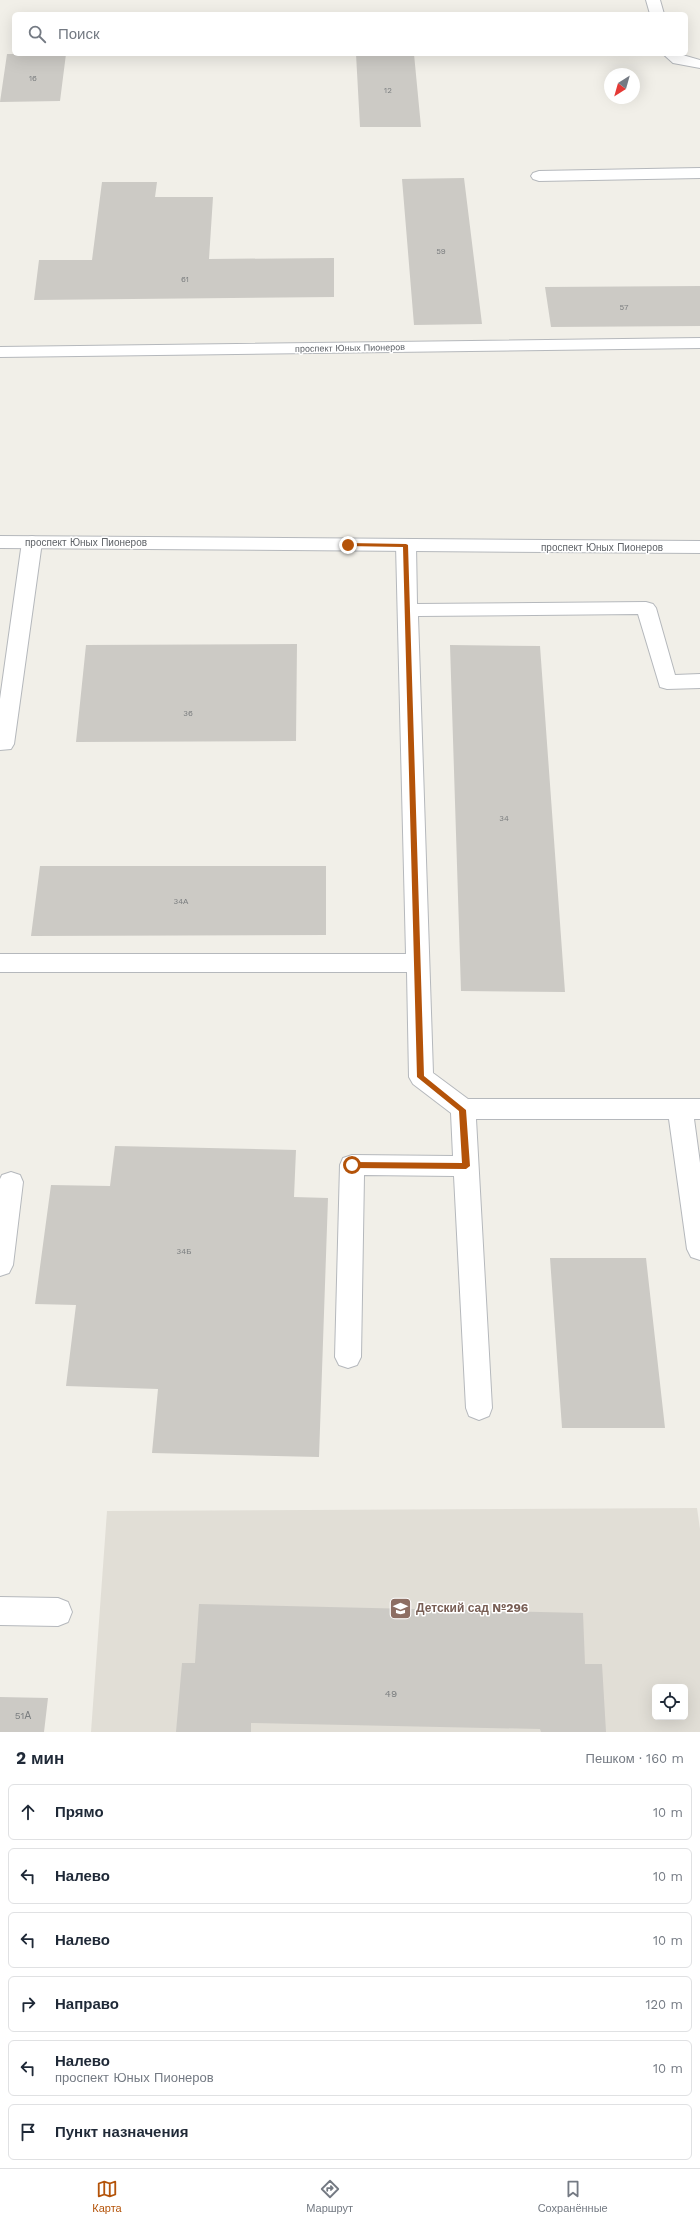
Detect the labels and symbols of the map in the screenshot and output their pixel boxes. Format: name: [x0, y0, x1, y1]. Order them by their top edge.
north arrow: [604, 68, 640, 104]
house number: 16: [29, 74, 37, 83]
house number: 12: [384, 86, 392, 95]
house number: 59: [436, 247, 446, 256]
house number: 61: [181, 275, 189, 284]
house number: 57: [619, 303, 629, 312]
street label: проспект Юных Пионеров: [295, 342, 405, 354]
route end: [339, 536, 357, 554]
street label: проспект Юных Пионеров: [25, 537, 147, 548]
street label: проспект Юных Пионеров: [541, 542, 663, 553]
house number: 36: [183, 709, 193, 718]
house number: 34: [499, 814, 509, 823]
house number: 34А: [174, 897, 189, 906]
route start: [343, 1156, 361, 1174]
house number: 34Б: [177, 1247, 191, 1256]
school or university icon: Детский сад №296: [387, 1595, 413, 1621]
place label: Детский сад №296: [416, 1601, 528, 1615]
house number: 49: [385, 1688, 397, 1699]
house number: 51А: [15, 1710, 32, 1721]

